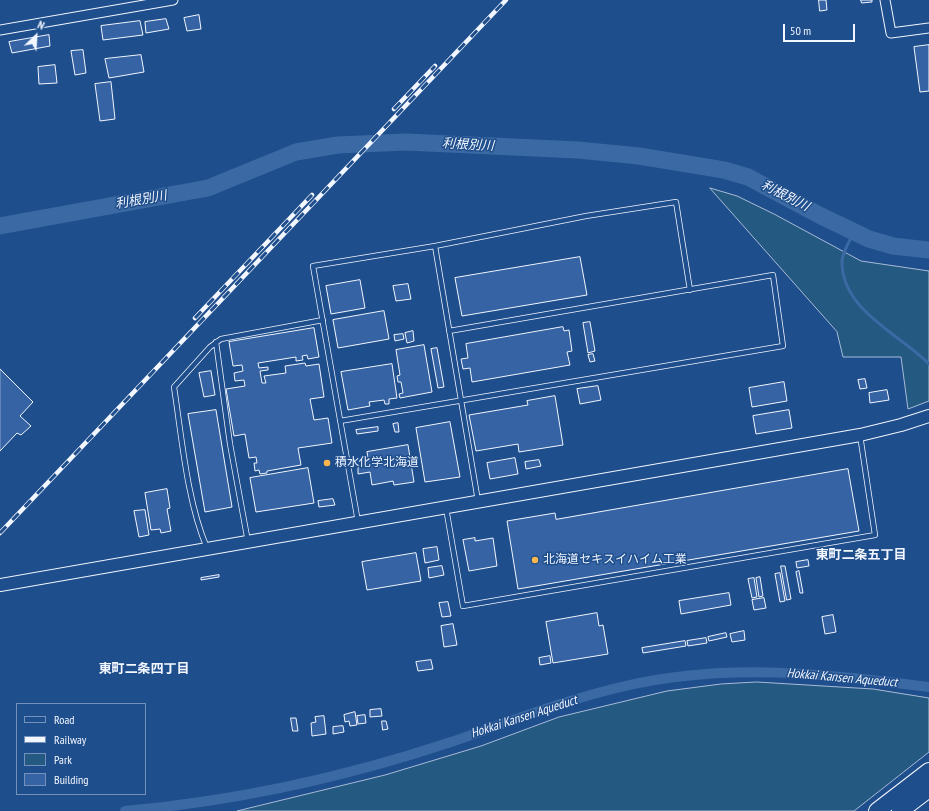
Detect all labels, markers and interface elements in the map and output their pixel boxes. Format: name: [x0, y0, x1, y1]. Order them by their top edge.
north arrow: [16, 16, 56, 56]
scale bar: [785, 16, 857, 42]
text: N: [35, 18, 47, 33]
text: 50 m: [790, 23, 811, 38]
water label: 利根別川: [442, 136, 494, 154]
water label: 利根別川: [758, 177, 812, 215]
water label: 利根別川: [114, 188, 168, 212]
place label: 積水化学北海道: [335, 456, 419, 470]
marker: 積水化学北海道: [322, 458, 332, 468]
district label: 東町二条五丁目: [816, 547, 906, 563]
place label: 北海道セキスイハイム工業: [543, 553, 687, 567]
marker: 北海道セキスイハイム工業: [530, 555, 540, 565]
district label: 東町二条四丁目: [99, 661, 189, 677]
water label: Hokkai Kansen Aqueduct: [786, 665, 898, 691]
water label: Hokkai Kansen Aqueduct: [469, 692, 579, 742]
legend: [16, 703, 146, 795]
text: Road: [54, 712, 74, 727]
text: Railway: [54, 732, 86, 747]
text: Park: [54, 752, 72, 767]
text: Building: [54, 772, 89, 787]

